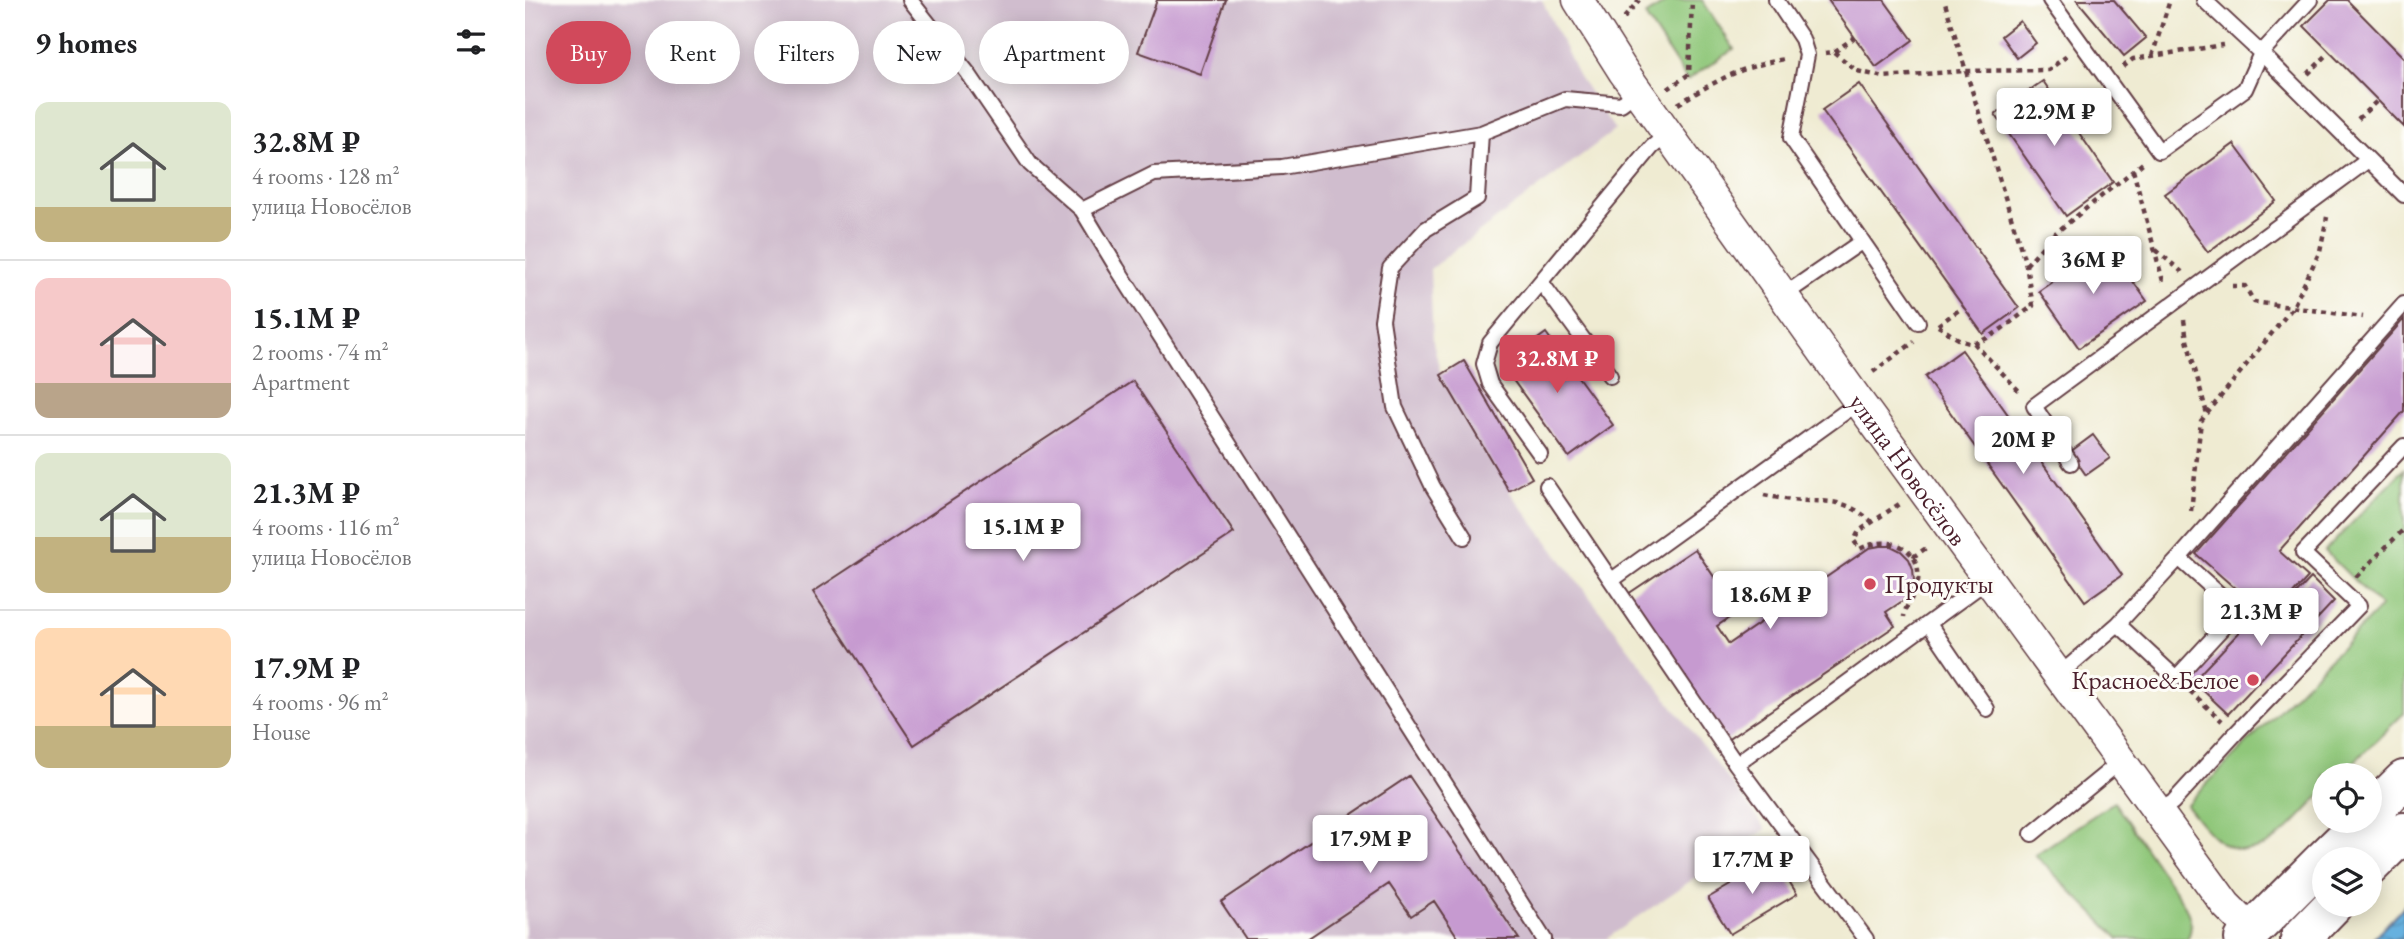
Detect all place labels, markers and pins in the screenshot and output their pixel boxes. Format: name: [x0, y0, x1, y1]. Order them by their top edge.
pin: 22.9M ₽: [1989, 88, 2119, 148]
pin: 36M ₽: [2044, 236, 2142, 296]
pin: 32.8M ₽: [1492, 336, 1622, 395]
pin: 20M ₽: [1974, 416, 2072, 476]
pin: 15.1M ₽: [958, 504, 1088, 563]
place label: Продукты: [1884, 567, 1994, 601]
pin: 18.6M ₽: [1705, 572, 1835, 631]
marker: Продукты: [1862, 576, 1878, 592]
pin: 21.3M ₽: [2196, 588, 2326, 648]
place label: Красное&Белое: [2071, 663, 2239, 697]
marker: Красное&Белое: [2245, 672, 2261, 688]
pin: 17.9M ₽: [1305, 816, 1435, 875]
pin: 17.7M ₽: [1687, 836, 1817, 896]

